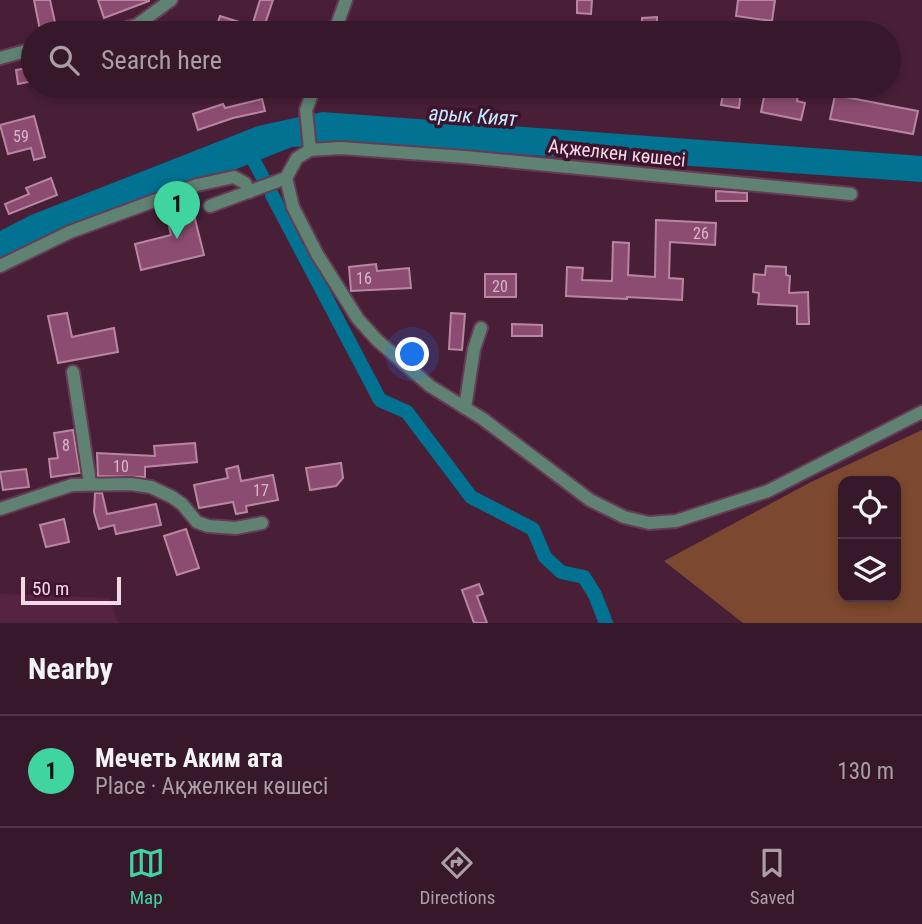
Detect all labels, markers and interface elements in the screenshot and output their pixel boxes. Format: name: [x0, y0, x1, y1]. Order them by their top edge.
search box: [21, 21, 901, 98]
icon: search: [45, 41, 83, 79]
text: Search here: [101, 45, 222, 75]
water label: арык Кият: [428, 101, 518, 131]
house number: 59: [13, 127, 29, 146]
street label: Ақжелкен көшесі: [547, 134, 687, 172]
pin: 1: [154, 181, 200, 239]
house number: 26: [693, 224, 709, 243]
house number: 16: [356, 269, 372, 288]
house number: 20: [492, 277, 508, 296]
your location: [395, 337, 429, 371]
house number: 8: [62, 436, 70, 455]
house number: 10: [113, 457, 129, 476]
map controls: [838, 476, 901, 602]
button: locate: [838, 476, 901, 539]
house number: 17: [253, 481, 269, 500]
button: layers: [838, 539, 901, 602]
scale bar: [21, 574, 121, 606]
text: 50 m: [32, 577, 69, 600]
text: Nearby: [28, 651, 113, 686]
text: Мечеть Аким ата: [95, 743, 283, 773]
text: 1: [45, 758, 57, 785]
text: 130 m: [837, 758, 894, 785]
text: Place · Ақжелкен көшесі: [95, 773, 328, 800]
tab: Map: [127, 844, 165, 909]
tab: Directions: [419, 844, 495, 909]
tab: Saved: [750, 844, 795, 909]

